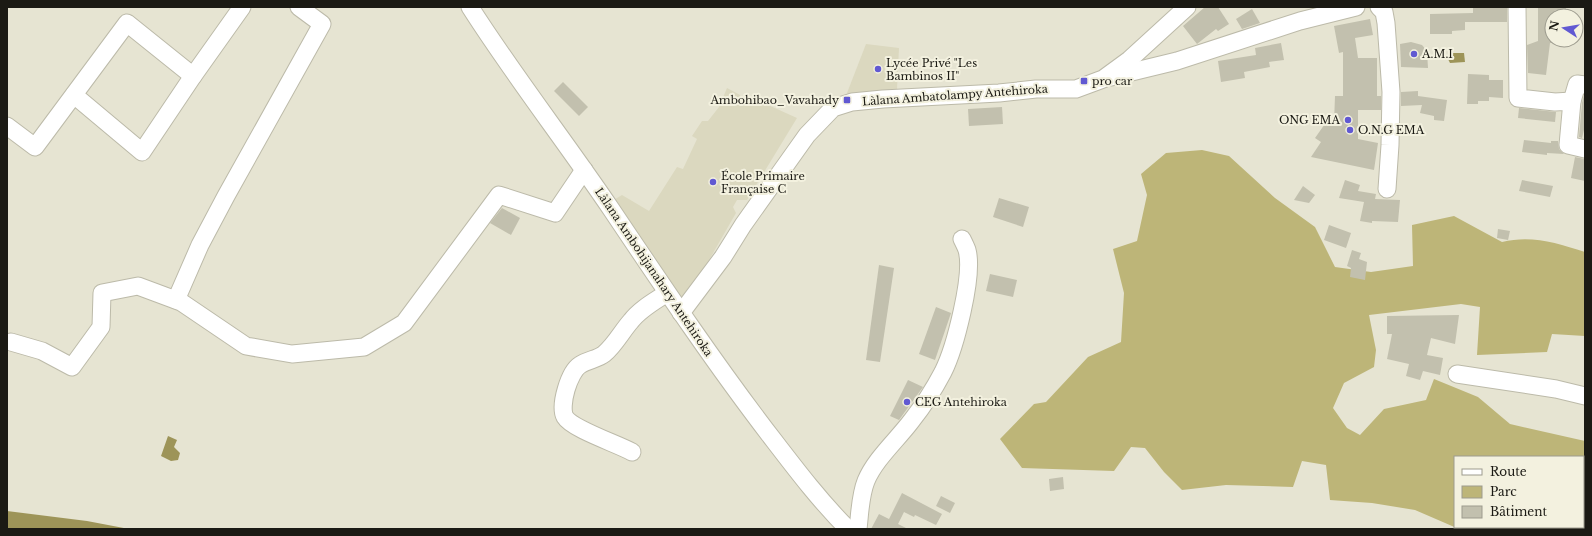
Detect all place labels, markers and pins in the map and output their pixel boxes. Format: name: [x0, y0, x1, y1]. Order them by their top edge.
place label: A.M.I: [1421, 47, 1453, 61]
marker: A.M.I: [1409, 49, 1419, 59]
place label: Lycée Privé "Les Bambinos II": [886, 56, 977, 83]
marker: Lycée Privé "Les Bambinos II": [873, 64, 883, 74]
place label: pro car: [1092, 74, 1133, 88]
marker: pro car: [1079, 76, 1089, 86]
place label: Ambohibao_Vavahady: [709, 93, 839, 107]
marker: Ambohibao_Vavahady: [842, 95, 852, 105]
place label: ONG EMA: [1279, 113, 1340, 127]
marker: ONG EMA: [1343, 115, 1353, 125]
place label: O.N.G EMA: [1358, 123, 1425, 137]
marker: O.N.G EMA: [1345, 125, 1355, 135]
place label: École Primaire Française C: [721, 169, 805, 196]
marker: École Primaire Française C: [708, 177, 718, 187]
place label: CEG Antehiroka: [915, 395, 1008, 409]
marker: CEG Antehiroka: [902, 397, 912, 407]

